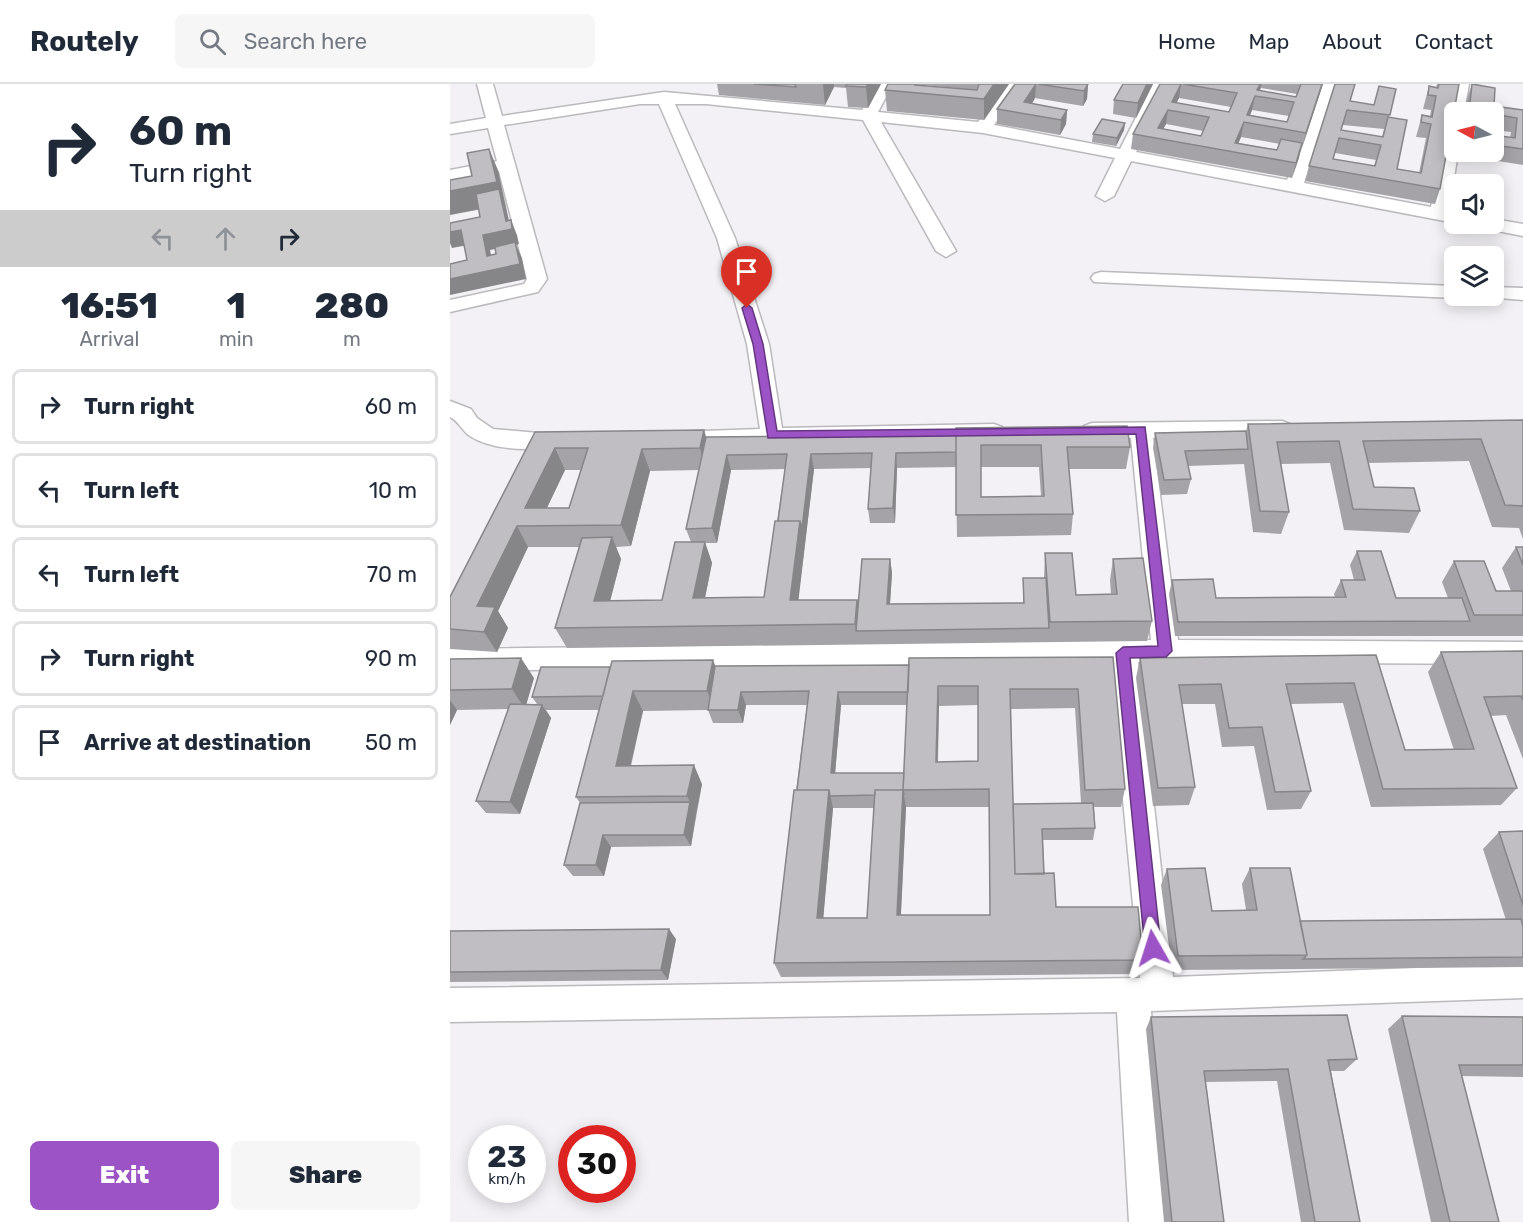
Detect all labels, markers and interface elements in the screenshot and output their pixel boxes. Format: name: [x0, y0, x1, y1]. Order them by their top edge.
search box: [175, 14, 595, 68]
text: Routely: [30, 25, 139, 58]
icon: search: [196, 25, 229, 58]
text: Search here: [244, 28, 367, 55]
text: Home: [1158, 29, 1215, 54]
text: Map: [1248, 29, 1289, 54]
text: About: [1322, 29, 1382, 54]
text: Contact: [1415, 29, 1493, 54]
north arrow: [1444, 102, 1504, 162]
map controls: [1444, 102, 1504, 306]
text: 60 m: [129, 106, 232, 156]
icon: right: [30, 108, 108, 186]
text: Turn right: [129, 157, 252, 189]
button: sound: [1444, 174, 1504, 234]
icon: left: [146, 222, 179, 255]
icon: ahead: [209, 222, 242, 255]
icon: right: [272, 222, 305, 255]
pin: [721, 246, 772, 308]
button: layers: [1444, 246, 1504, 306]
icon: arrive: [730, 255, 763, 288]
text: 16:51: [61, 284, 158, 327]
text: 1: [227, 284, 246, 327]
text: 280: [315, 284, 389, 327]
text: Arrival: [79, 327, 139, 351]
text: min: [219, 327, 254, 351]
text: m: [343, 327, 361, 351]
icon: right: [33, 390, 66, 423]
text: Turn right: [84, 393, 194, 420]
text: 60 m: [365, 393, 417, 420]
icon: left: [33, 474, 66, 507]
text: Turn left: [84, 477, 179, 504]
text: 10 m: [369, 477, 417, 504]
icon: left: [33, 558, 66, 591]
text: Turn left: [84, 561, 179, 588]
text: 70 m: [367, 561, 417, 588]
icon: right: [33, 642, 66, 675]
text: Turn right: [84, 645, 194, 672]
text: 90 m: [365, 645, 417, 672]
icon: arrive: [33, 726, 66, 759]
text: Arrive at destination: [84, 729, 311, 756]
text: 50 m: [365, 729, 417, 756]
position arrow: [1121, 916, 1185, 980]
speed limit sign: 30: [558, 1125, 636, 1203]
text: 23: [487, 1139, 527, 1175]
button: Exit: [30, 1141, 219, 1210]
button: Share: [231, 1141, 420, 1210]
text: km/h: [488, 1170, 526, 1188]

